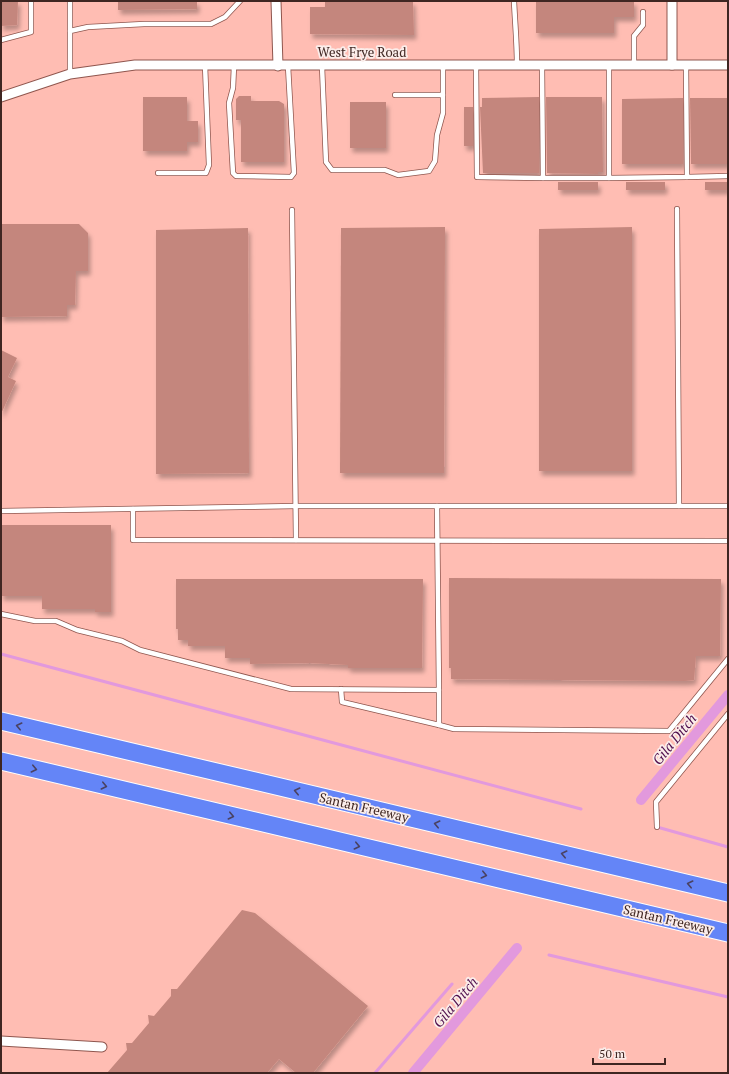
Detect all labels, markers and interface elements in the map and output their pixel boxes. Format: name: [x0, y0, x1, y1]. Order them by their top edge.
street label: West Frye Road: [318, 43, 406, 61]
water label: Gila Ditch: [648, 710, 700, 768]
one-way arrow: [15, 722, 22, 730]
one-way arrow: [31, 765, 37, 773]
one-way arrow: [101, 781, 108, 789]
one-way arrow: [294, 788, 300, 796]
street label: Santan Freeway: [318, 788, 411, 826]
one-way arrow: [228, 811, 234, 819]
one-way arrow: [434, 821, 440, 829]
one-way arrow: [354, 841, 361, 849]
one-way arrow: [560, 851, 567, 859]
one-way arrow: [481, 871, 487, 879]
one-way arrow: [687, 880, 694, 889]
street label: Santan Freeway: [622, 900, 715, 938]
water label: Gila Ditch: [428, 973, 482, 1031]
scale bar: [593, 1040, 665, 1066]
text: 50 m: [599, 1046, 626, 1061]

